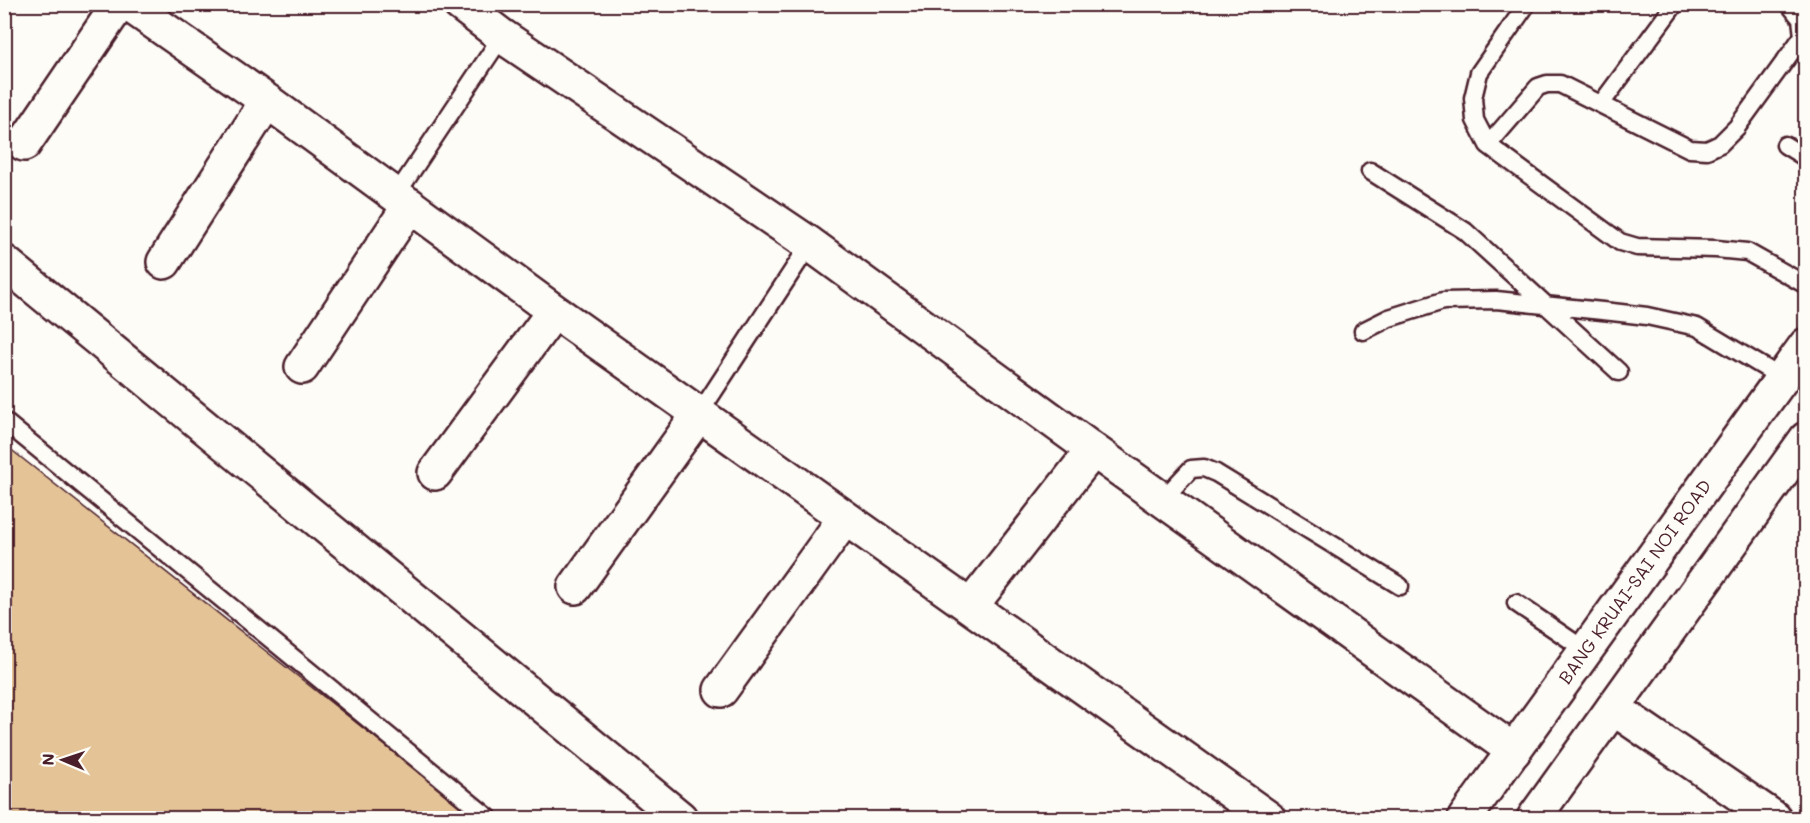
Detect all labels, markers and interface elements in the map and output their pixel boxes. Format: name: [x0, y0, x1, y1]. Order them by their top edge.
street label: BANG KRUAI-SAI NOI ROAD: [1553, 474, 1716, 688]
north arrow: [33, 730, 93, 790]
text: N: [37, 753, 58, 766]

